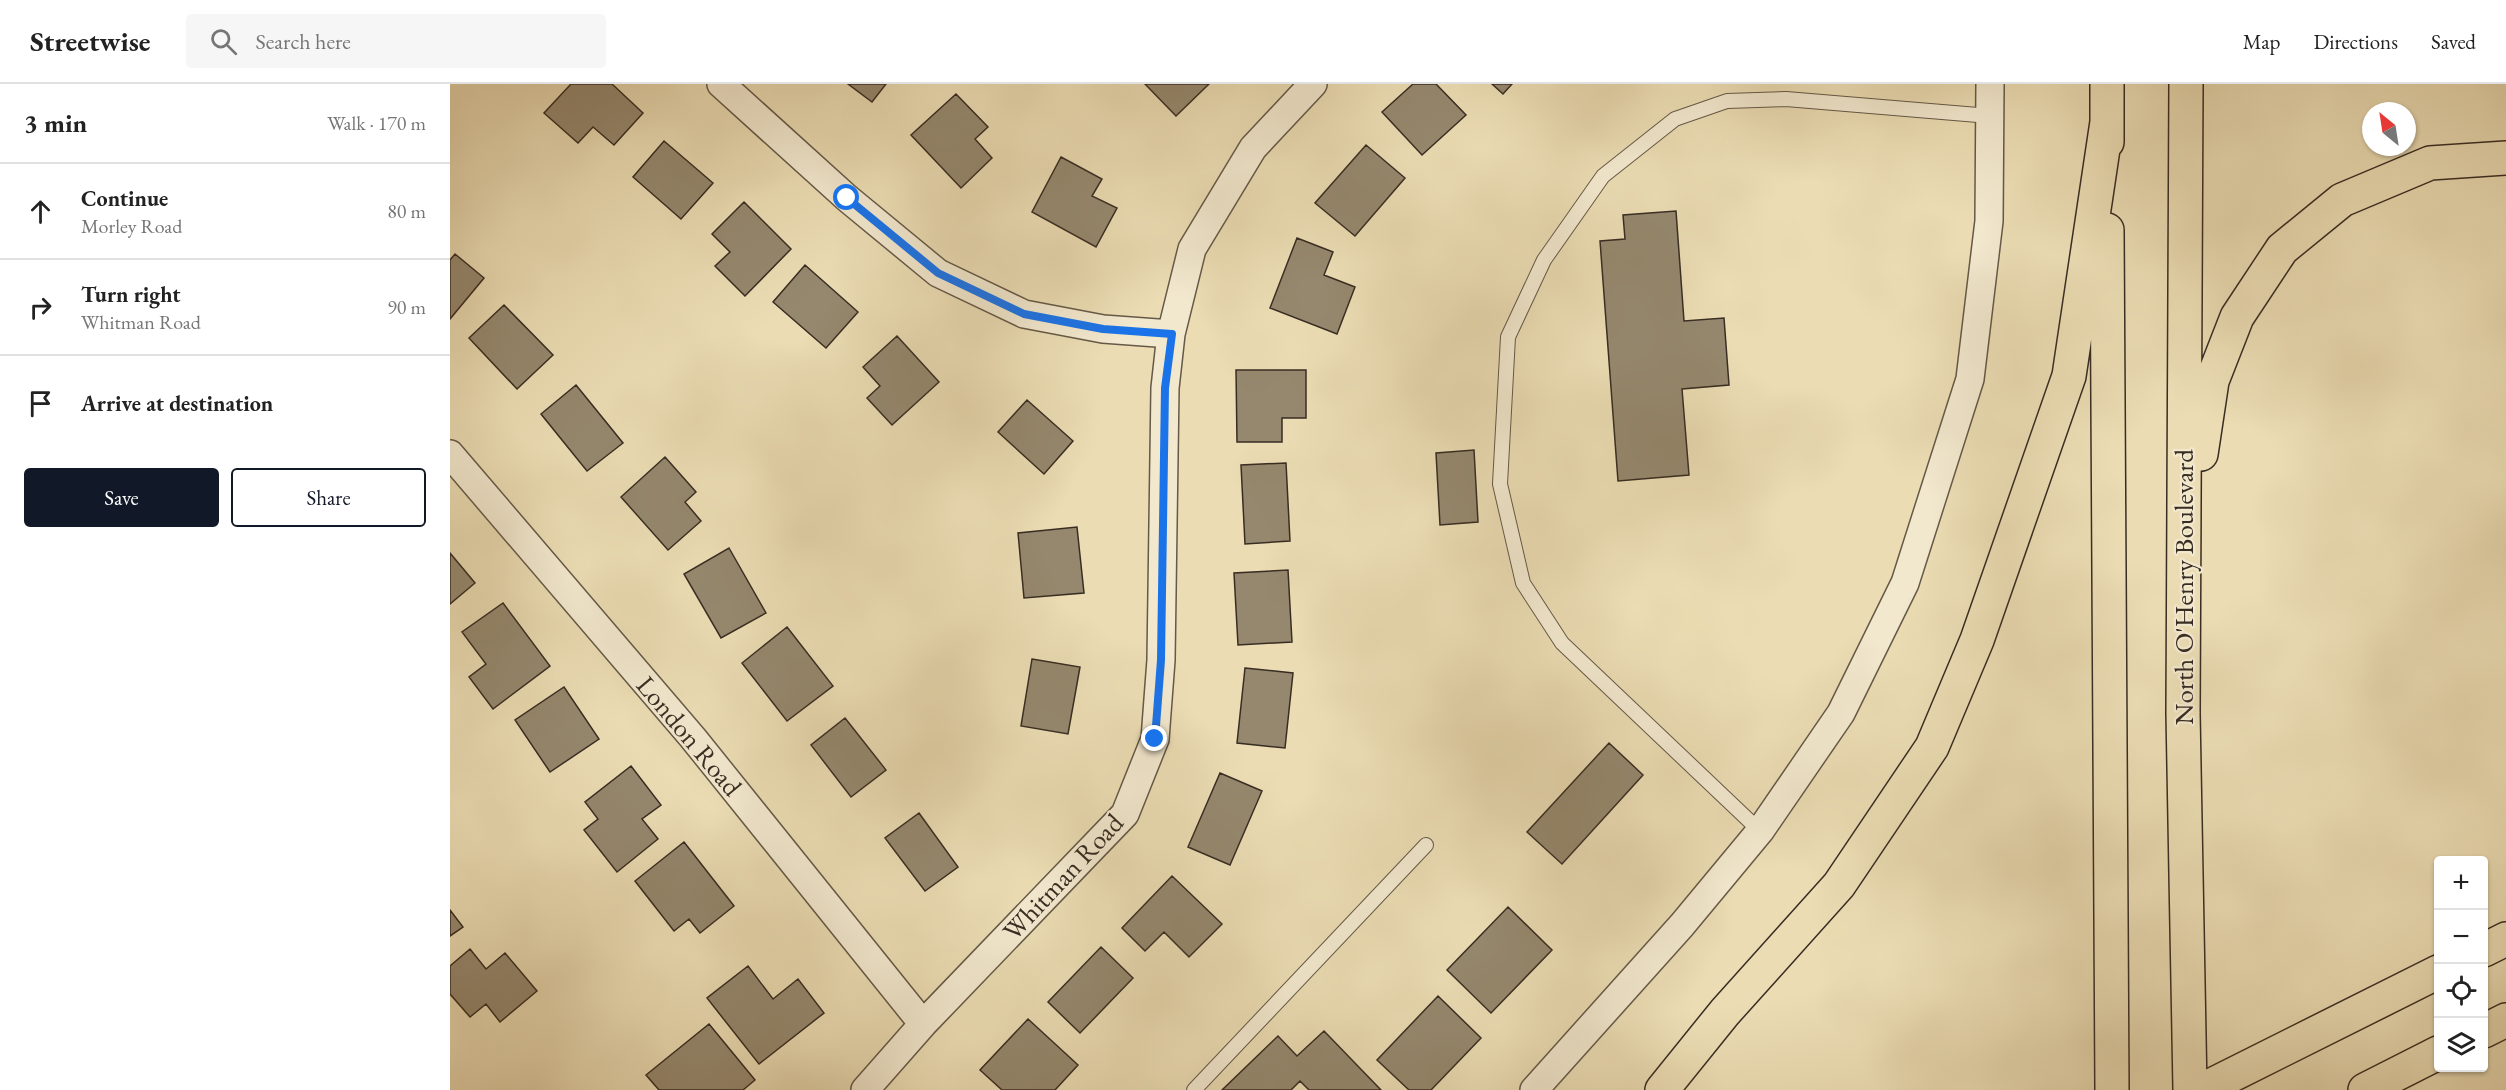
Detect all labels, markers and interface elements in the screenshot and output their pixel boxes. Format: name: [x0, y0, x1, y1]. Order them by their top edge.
search box: [186, 14, 606, 68]
text: Streetwise: [30, 23, 150, 59]
icon: search: [207, 25, 240, 58]
text: Search here: [255, 27, 351, 56]
text: Map: [2243, 28, 2280, 55]
text: Directions: [2313, 28, 2398, 55]
text: Saved: [2431, 28, 2476, 55]
north arrow: [2362, 102, 2416, 156]
text: 3 min: [24, 106, 87, 140]
text: Walk · 170 m: [327, 110, 426, 136]
text: Continue: [81, 184, 168, 213]
route start: [833, 184, 859, 210]
icon: ahead: [24, 195, 57, 228]
text: 80 m: [387, 198, 426, 224]
text: Morley Road: [81, 213, 182, 239]
text: Turn right: [81, 280, 180, 309]
icon: right: [24, 291, 57, 324]
text: 90 m: [387, 294, 426, 320]
text: Whitman Road: [81, 309, 201, 335]
icon: arrive: [24, 387, 57, 420]
text: Arrive at destination: [81, 389, 273, 418]
street label: North O'Henry Boulevard: [2166, 449, 2201, 725]
button: Save: [24, 468, 219, 527]
button: Share: [231, 468, 426, 527]
street label: London Road: [629, 668, 750, 803]
route end: [1141, 725, 1167, 751]
street label: Whitman Road: [995, 805, 1131, 948]
map controls: [2434, 856, 2488, 1072]
button: +: [2434, 856, 2488, 910]
button: −: [2434, 910, 2488, 964]
button: locate: [2434, 964, 2488, 1018]
button: layers: [2434, 1018, 2488, 1072]

